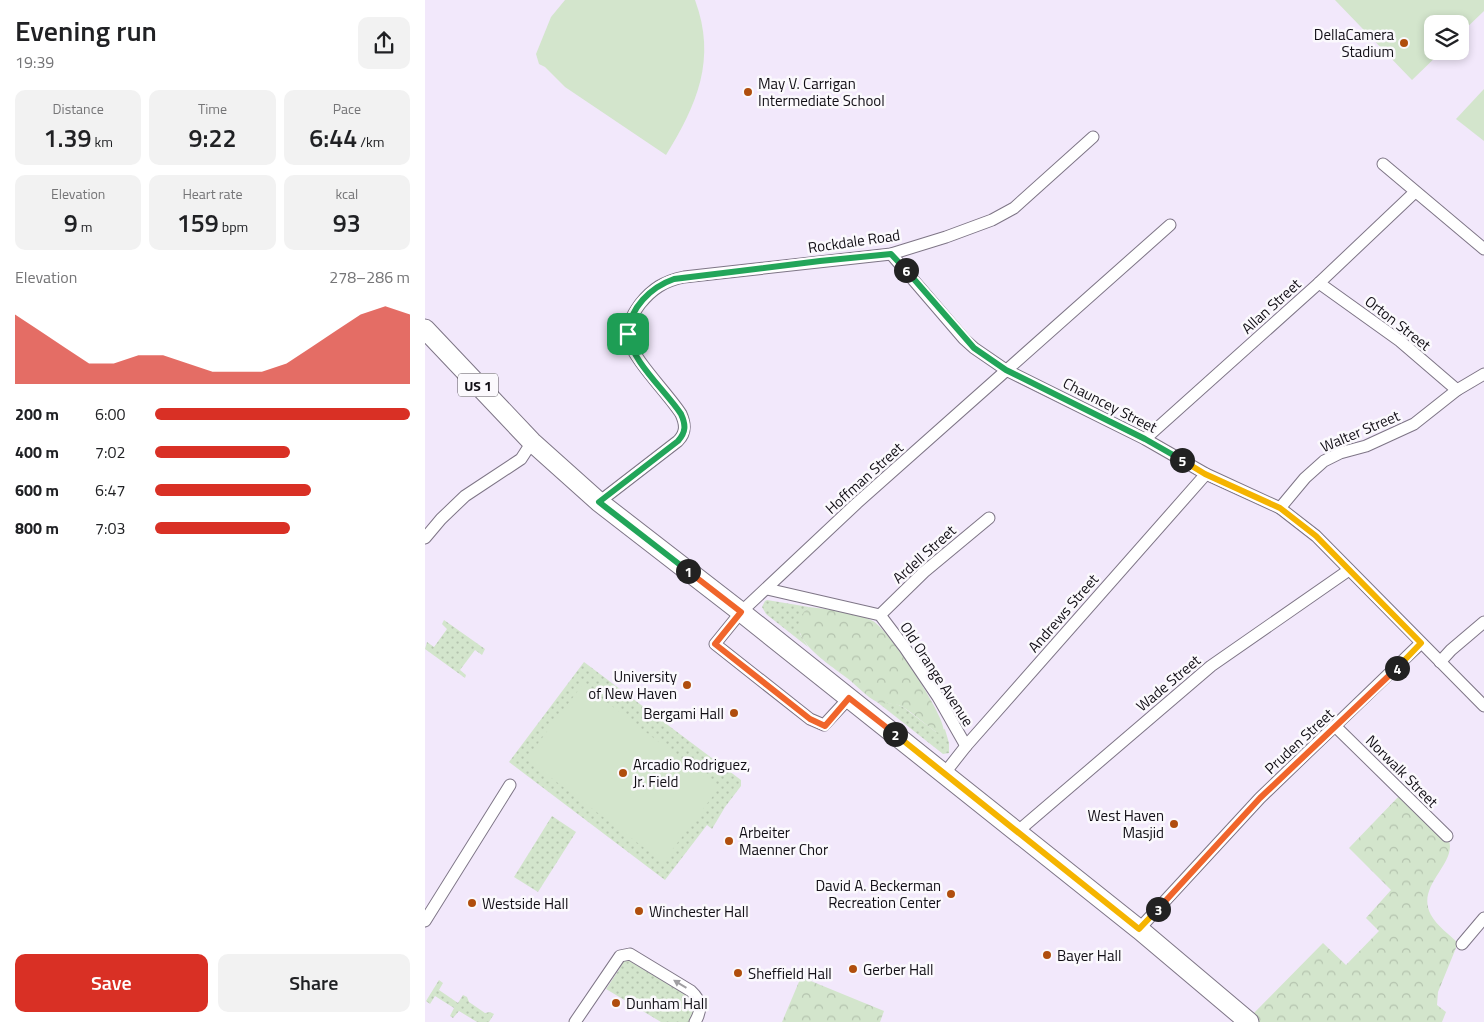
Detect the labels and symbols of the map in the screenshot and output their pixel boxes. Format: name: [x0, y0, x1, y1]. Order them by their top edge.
place label: DellaCamera Stadium: [1314, 23, 1394, 63]
marker: DellaCamera Stadium: [1398, 37, 1410, 49]
place label: May V. Carrigan Intermediate School: [758, 72, 885, 112]
marker: May V. Carrigan Intermediate School: [742, 86, 754, 98]
street label: Rockdale Road: [806, 223, 902, 259]
pin: 6: [893, 258, 919, 282]
street label: Allan Street: [1236, 272, 1307, 339]
street label: Orton Street: [1360, 290, 1437, 357]
pin: [607, 313, 649, 355]
street label: Chauncey Street: [1059, 371, 1162, 439]
road number: US 1: [458, 374, 498, 396]
street label: Walter Street: [1317, 404, 1404, 458]
street label: Hoffman Street: [820, 436, 909, 519]
pin: 5: [1169, 448, 1195, 472]
street label: Ardell Street: [887, 519, 961, 589]
pin: 1: [675, 558, 701, 584]
street label: Andrews Street: [1022, 568, 1104, 657]
street label: Old Orange Avenue: [894, 617, 980, 731]
street label: Wade Street: [1131, 649, 1206, 717]
pin: 4: [1385, 656, 1409, 680]
place label: University of New Haven: [588, 665, 677, 705]
marker: University of New Haven: [681, 679, 693, 691]
place label: Bergami Hall: [643, 702, 724, 725]
street label: Pruden Street: [1259, 702, 1339, 779]
marker: Bergami Hall: [728, 707, 740, 719]
pin: 2: [883, 722, 907, 746]
street label: Norwalk Street: [1360, 729, 1444, 813]
place label: Arcadio Rodriguez, Jr. Field: [633, 753, 750, 793]
marker: Arcadio Rodriguez, Jr. Field: [617, 767, 629, 779]
place label: West Haven Masjid: [1088, 804, 1164, 844]
marker: West Haven Masjid: [1168, 818, 1180, 830]
place label: Arbeiter Maenner Chor: [739, 821, 828, 861]
marker: Arbeiter Maenner Chor: [723, 835, 735, 847]
place label: David A. Beckerman Recreation Center: [815, 874, 941, 914]
marker: David A. Beckerman Recreation Center: [945, 888, 957, 900]
place label: Westside Hall: [482, 892, 568, 915]
pin: 3: [1145, 896, 1171, 922]
marker: Westside Hall: [466, 897, 478, 909]
place label: Winchester Hall: [649, 900, 749, 923]
marker: Winchester Hall: [633, 905, 645, 917]
place label: Bayer Hall: [1057, 944, 1121, 967]
marker: Bayer Hall: [1041, 949, 1053, 961]
place label: Gerber Hall: [863, 958, 934, 981]
place label: Sheffield Hall: [748, 962, 832, 985]
marker: Gerber Hall: [847, 963, 859, 975]
marker: Sheffield Hall: [732, 967, 744, 979]
one-way arrow: [673, 980, 686, 989]
place label: Dunham Hall: [626, 992, 708, 1015]
marker: Dunham Hall: [610, 997, 622, 1009]

